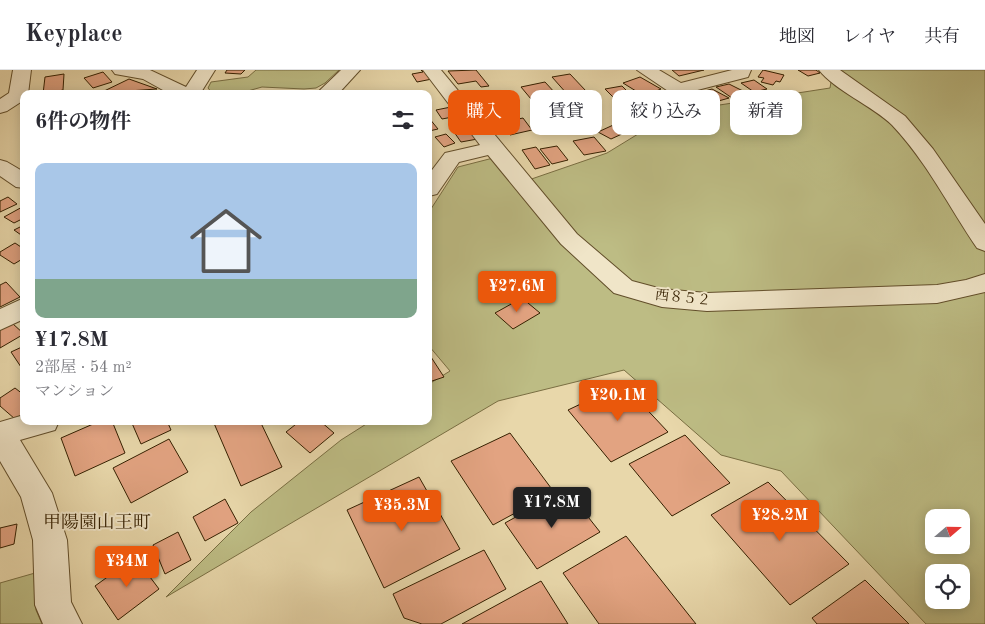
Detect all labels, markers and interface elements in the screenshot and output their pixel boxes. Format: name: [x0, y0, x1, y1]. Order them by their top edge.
text: Keyplace: [25, 23, 123, 47]
text: 地図: [779, 28, 815, 46]
text: レイヤ: [843, 28, 896, 46]
text: 共有: [924, 28, 960, 46]
chip: 購入: [448, 90, 520, 135]
chip: 賃貸: [530, 90, 602, 135]
chip: 絞り込み: [612, 90, 720, 135]
chip: 新着: [730, 90, 802, 135]
icon: filters: [389, 106, 417, 134]
text: 6件の物件: [35, 112, 131, 133]
icon: home: [181, 196, 271, 286]
pin: ¥27.6M: [476, 270, 558, 313]
text: ¥27.6M: [489, 279, 545, 295]
street label: 西８５２: [654, 287, 712, 308]
text: ¥17.8M: [35, 330, 108, 351]
text: 2部屋 · 54 m²: [35, 360, 132, 376]
pin: ¥20.1M: [577, 380, 659, 422]
text: マンション: [35, 384, 114, 400]
text: ¥20.1M: [590, 388, 646, 404]
pin: ¥17.8M: [511, 486, 593, 529]
pin: ¥35.3M: [361, 490, 443, 532]
text: ¥17.8M: [524, 495, 580, 511]
text: ¥35.3M: [374, 498, 430, 514]
pin: ¥28.2M: [739, 500, 821, 542]
text: ¥28.2M: [752, 508, 808, 524]
north arrow: [925, 509, 970, 554]
map controls: [925, 509, 970, 609]
district label: 甲陽園山王町: [43, 513, 151, 532]
pin: ¥34M: [97, 546, 157, 588]
text: ¥34M: [106, 554, 148, 570]
button: locate: [925, 564, 970, 609]

